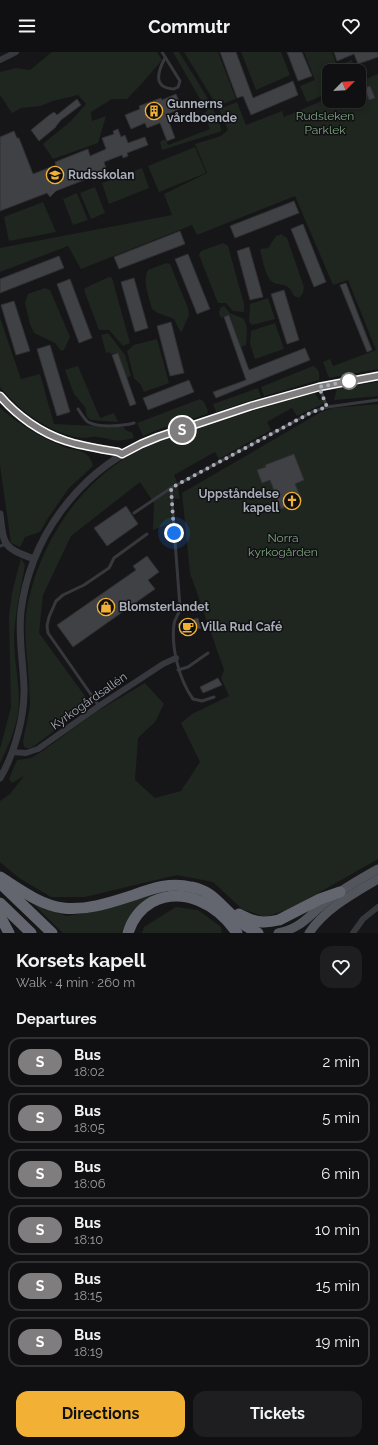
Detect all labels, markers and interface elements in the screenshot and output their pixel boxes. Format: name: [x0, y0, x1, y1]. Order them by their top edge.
icon: menu: [16, 15, 38, 37]
icon: heart: [340, 15, 362, 37]
text: Commutr: [148, 16, 230, 37]
north arrow: [322, 64, 366, 108]
map controls: [322, 64, 366, 108]
place label: Gunnerns vårdboende: [167, 97, 237, 125]
building icon: Gunnerns vårdboende: [144, 101, 164, 121]
park label: Rudsleken Parklek: [296, 109, 354, 137]
school or university icon: Rudsskolan: [45, 165, 65, 185]
place label: Rudsskolan: [68, 168, 134, 182]
unlabelled marker: [340, 372, 358, 390]
line badge: S: [169, 417, 195, 443]
text: S: [178, 422, 186, 438]
place label: Uppståndelse kapell: [198, 487, 279, 515]
church icon: Uppståndelse kapell: [282, 491, 302, 511]
your location: [164, 523, 184, 543]
park label: Norra kyrkogården: [248, 531, 318, 559]
shop icon: Blomsterlandet: [96, 597, 116, 617]
place label: Blomsterlandet: [119, 600, 209, 614]
cafe icon: Villa Rud Café: [178, 617, 198, 637]
place label: Villa Rud Café: [201, 620, 282, 634]
street label: Kyrkogårdsallén: [48, 670, 130, 732]
button: heart: [320, 946, 362, 988]
text: Korsets kapell: [16, 949, 146, 971]
text: Walk · 4 min · 260 m: [16, 975, 135, 990]
text: Departures: [16, 1010, 97, 1028]
text: Bus: [74, 1046, 101, 1064]
text: 2 min: [323, 1053, 360, 1071]
text: S: [36, 1054, 44, 1070]
text: 18:02: [74, 1064, 104, 1079]
text: Bus: [74, 1102, 101, 1120]
text: 5 min: [322, 1109, 360, 1127]
text: S: [36, 1110, 44, 1126]
text: 18:05: [74, 1120, 105, 1135]
text: Bus: [74, 1158, 101, 1176]
text: 6 min: [321, 1165, 360, 1183]
text: S: [36, 1166, 44, 1182]
text: 18:06: [74, 1176, 106, 1191]
text: Bus: [74, 1214, 101, 1232]
text: 10 min: [315, 1221, 360, 1239]
text: S: [36, 1222, 44, 1238]
text: 18:10: [74, 1232, 103, 1247]
text: Bus: [74, 1270, 101, 1288]
text: 15 min: [316, 1277, 360, 1295]
text: S: [36, 1278, 44, 1294]
text: 18:15: [74, 1288, 102, 1303]
text: Bus: [74, 1326, 101, 1344]
text: 19 min: [315, 1333, 360, 1351]
text: S: [36, 1334, 44, 1350]
text: 18:19: [74, 1344, 103, 1359]
button: Directions: [16, 1391, 185, 1437]
button: Tickets: [193, 1391, 362, 1437]

